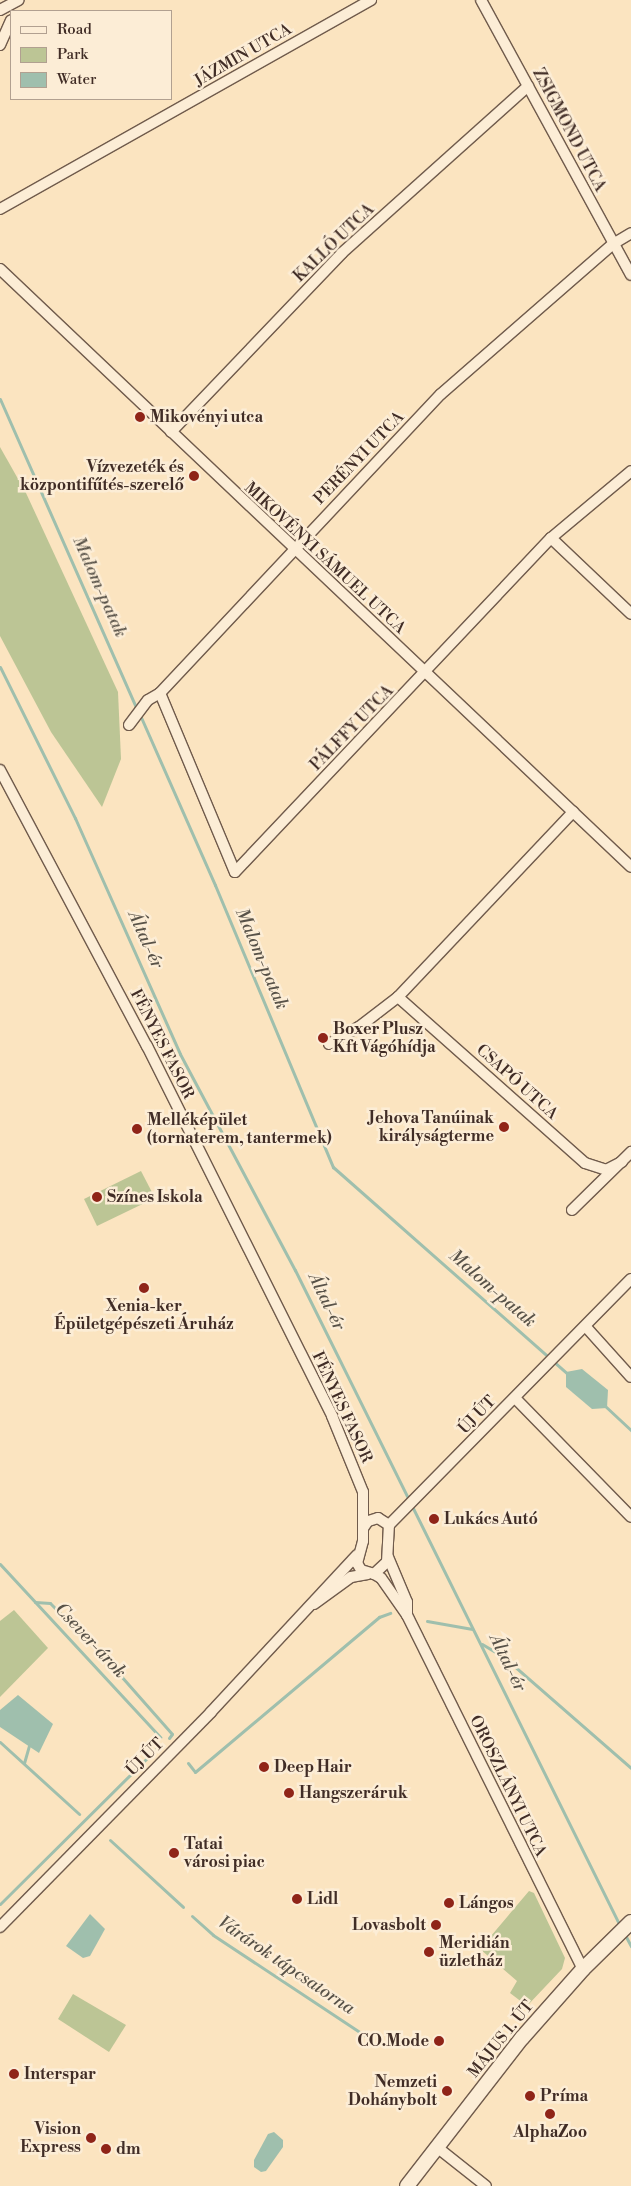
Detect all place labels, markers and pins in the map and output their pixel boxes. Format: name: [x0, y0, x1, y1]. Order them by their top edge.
place label: Mikovényi utca: [150, 407, 263, 427]
marker: Mikovényi utca: [134, 411, 146, 423]
place label: Vízvezeték és központifűtés-szerelő: [20, 457, 184, 495]
marker: Vízvezeték és központifűtés-szerelő: [188, 470, 200, 482]
place label: Boxer Plusz Kft Vágóhídja: [333, 1019, 436, 1057]
marker: Boxer Plusz Kft Vágóhídja: [317, 1032, 329, 1044]
place label: Jehova Tanúinak királyságterme: [369, 1108, 494, 1146]
place label: Melléképület (tornaterem, tantermek): [147, 1110, 332, 1148]
marker: Jehova Tanúinak királyságterme: [498, 1121, 510, 1133]
marker: Melléképület (tornaterem, tantermek): [131, 1123, 143, 1135]
place label: Színes Iskola: [107, 1187, 203, 1207]
marker: Színes Iskola: [91, 1191, 103, 1203]
marker: Xenia-ker Épületgépészeti Áruház: [138, 1282, 150, 1294]
place label: Xenia-ker Épületgépészeti Áruház: [54, 1296, 234, 1334]
place label: Lukács Autó: [444, 1509, 538, 1529]
marker: Lukács Autó: [428, 1513, 440, 1525]
place label: Deep Hair: [274, 1757, 352, 1777]
marker: Deep Hair: [258, 1761, 270, 1773]
place label: Hangszeráruk: [299, 1783, 408, 1803]
marker: Hangszeráruk: [283, 1787, 295, 1799]
place label: Tatai városi piac: [184, 1834, 265, 1872]
marker: Tatai városi piac: [168, 1847, 180, 1859]
place label: Lidl: [307, 1889, 338, 1909]
marker: Lidl: [291, 1893, 303, 1905]
place label: Lángos: [459, 1893, 514, 1913]
marker: Lángos: [443, 1897, 455, 1909]
place label: Lovasbolt: [352, 1915, 426, 1935]
marker: Lovasbolt: [430, 1919, 442, 1931]
place label: Meridián üzletház: [439, 1933, 510, 1971]
marker: Meridián üzletház: [423, 1946, 435, 1958]
place label: CO.Mode: [357, 2031, 429, 2051]
marker: CO.Mode: [433, 2035, 445, 2047]
place label: Interspar: [24, 2064, 96, 2084]
marker: Interspar: [8, 2068, 20, 2080]
place label: Nemzeti Dohánybolt: [348, 2072, 437, 2110]
marker: Nemzeti Dohánybolt: [441, 2085, 453, 2097]
place label: Príma: [540, 2086, 588, 2106]
marker: Príma: [524, 2090, 536, 2102]
marker: AlphaZoo: [544, 2108, 556, 2120]
place label: Vision Express: [20, 2119, 81, 2157]
place label: AlphaZoo: [513, 2122, 587, 2142]
marker: Vision Express: [85, 2132, 97, 2144]
place label: dm: [116, 2139, 141, 2159]
marker: dm: [100, 2143, 112, 2155]

